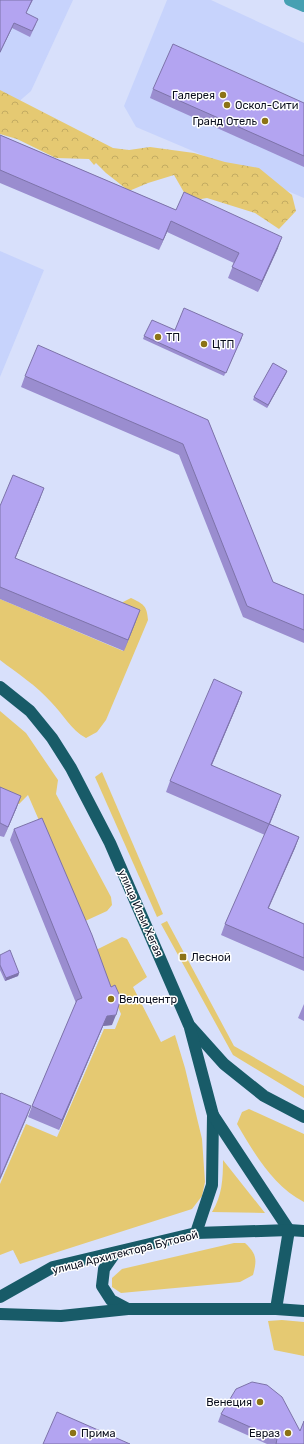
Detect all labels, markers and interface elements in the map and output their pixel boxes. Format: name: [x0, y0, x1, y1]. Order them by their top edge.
place label: Галерея: [172, 89, 215, 102]
marker: Галерея: [218, 90, 228, 100]
place label: Оскол-Сити: [235, 99, 298, 112]
marker: Оскол-Сити: [222, 100, 232, 110]
place label: Гранд Отель: [192, 115, 257, 128]
marker: Гранд Отель: [260, 116, 270, 126]
place label: ТП: [166, 331, 180, 344]
marker: ТП: [153, 332, 163, 342]
place label: ЦТП: [212, 338, 234, 351]
marker: ЦТП: [199, 339, 209, 349]
street label: улица Ильи Хегая: [116, 868, 166, 959]
place label: Лесной: [191, 951, 231, 964]
marker: Лесной: [178, 952, 188, 962]
place label: Велоцентр: [119, 993, 177, 1006]
marker: Велоцентр: [106, 994, 116, 1004]
street label: улица Архитектора Бутовой: [51, 1228, 199, 1277]
place label: Венеция: [206, 1396, 252, 1409]
marker: Венеция: [255, 1397, 265, 1407]
place label: Прима: [81, 1427, 116, 1440]
place label: Евраз: [249, 1427, 280, 1440]
marker: Прима: [68, 1428, 78, 1438]
marker: Евраз: [283, 1428, 293, 1438]

